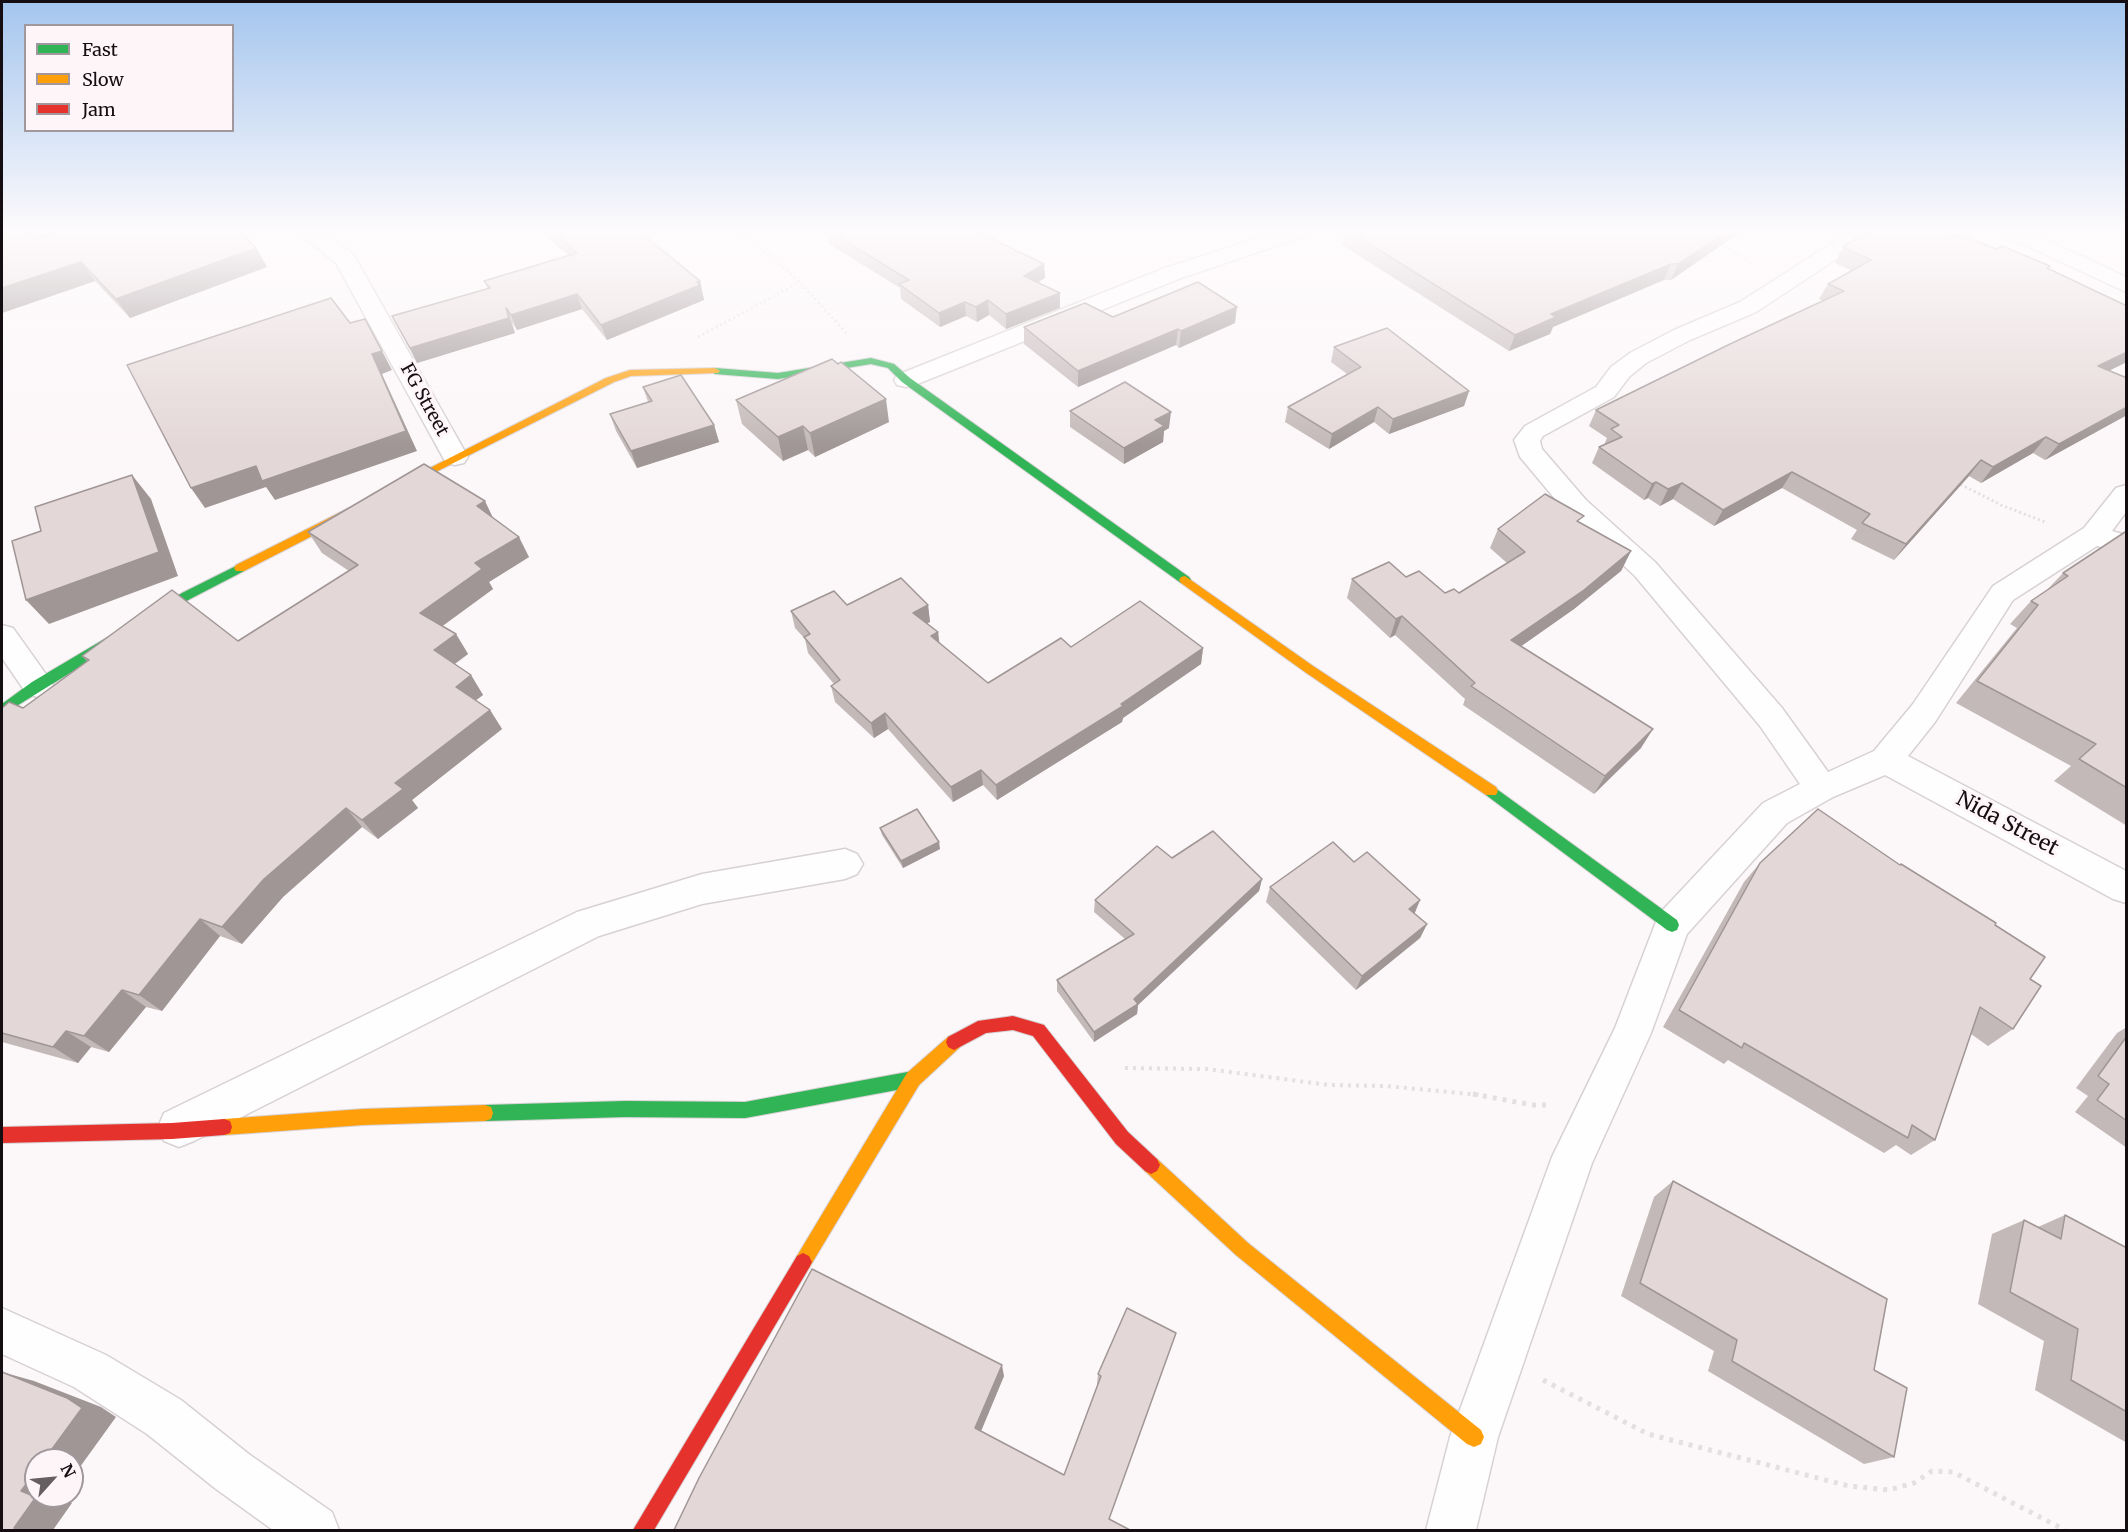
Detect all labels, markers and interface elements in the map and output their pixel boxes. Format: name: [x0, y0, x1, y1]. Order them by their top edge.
legend: [24, 24, 234, 132]
text: Fast: [82, 38, 118, 61]
text: Slow: [82, 68, 124, 91]
text: Jam: [82, 98, 116, 121]
street label: FG Street: [395, 360, 453, 440]
street label: Nida Street: [1952, 787, 2062, 861]
north arrow: [24, 1448, 84, 1508]
text: N: [56, 1461, 80, 1481]

